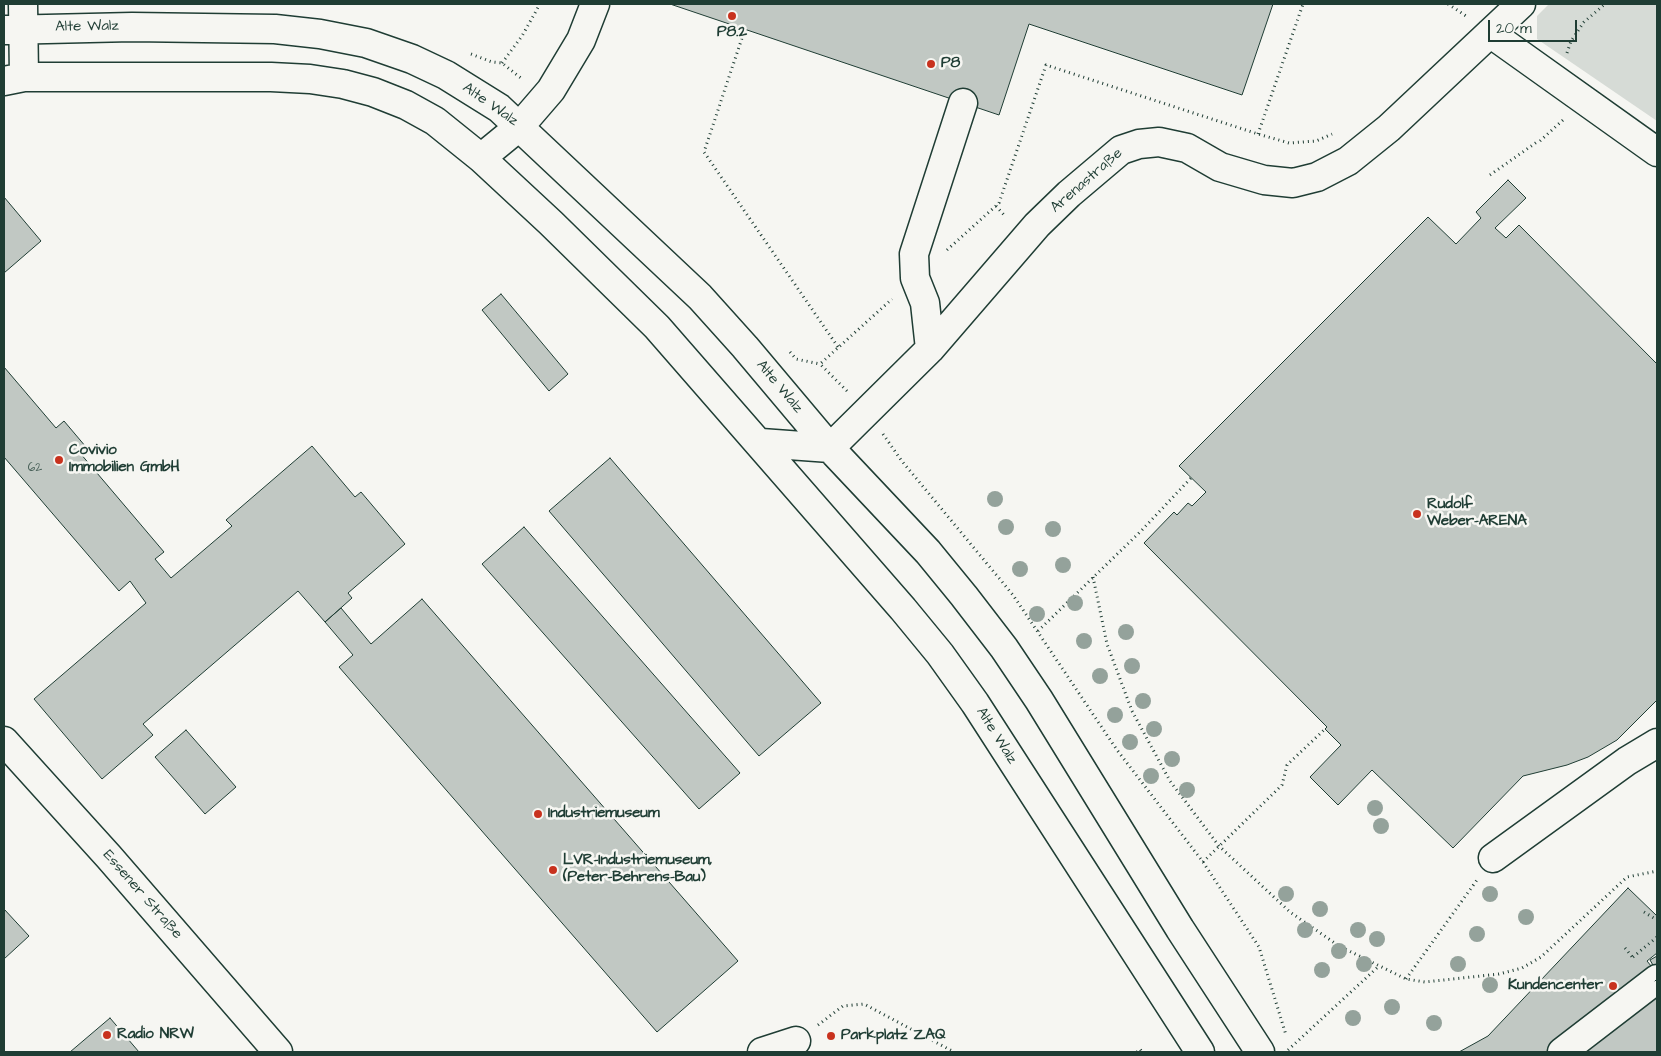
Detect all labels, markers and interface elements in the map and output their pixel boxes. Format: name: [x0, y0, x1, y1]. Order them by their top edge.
marker: P8.2: [726, 10, 738, 22]
scale bar: [1491, 10, 1580, 42]
street label: Alte Walz: [55, 17, 119, 37]
text: 20 m: [1496, 18, 1532, 39]
place label: P8.2: [717, 24, 747, 42]
place label: P8: [941, 55, 960, 73]
marker: P8: [925, 58, 937, 70]
street label: Alte Walz: [459, 79, 521, 131]
street label: Arenastraße: [1047, 145, 1127, 217]
street label: Alte Walz: [752, 357, 806, 417]
place label: Covivio Immobilien GmbH: [69, 442, 180, 477]
marker: Covivio Immobilien GmbH: [53, 454, 65, 466]
house number: 62: [28, 461, 42, 475]
place label: Rudolf Weber-ARENA: [1427, 496, 1527, 531]
marker: Rudolf Weber-ARENA: [1411, 508, 1423, 520]
street label: Alte Walz: [971, 704, 1021, 768]
place label: Industriemuseum: [548, 805, 660, 823]
marker: Industriemuseum: [532, 808, 544, 820]
street label: Essener Straße: [98, 847, 186, 943]
place label: LVR-Industriemuseum, (Peter-Behrens-Bau): [563, 852, 712, 887]
marker: LVR-Industriemuseum, (Peter-Behrens-Bau): [547, 864, 559, 876]
place label: Kundencenter: [1508, 977, 1603, 995]
marker: Kundencenter: [1607, 980, 1619, 992]
place label: Radio NRW: [117, 1026, 194, 1044]
place label: Parkplatz ZAQ: [841, 1027, 946, 1045]
marker: Radio NRW: [101, 1029, 113, 1041]
marker: Parkplatz ZAQ: [825, 1030, 837, 1042]

